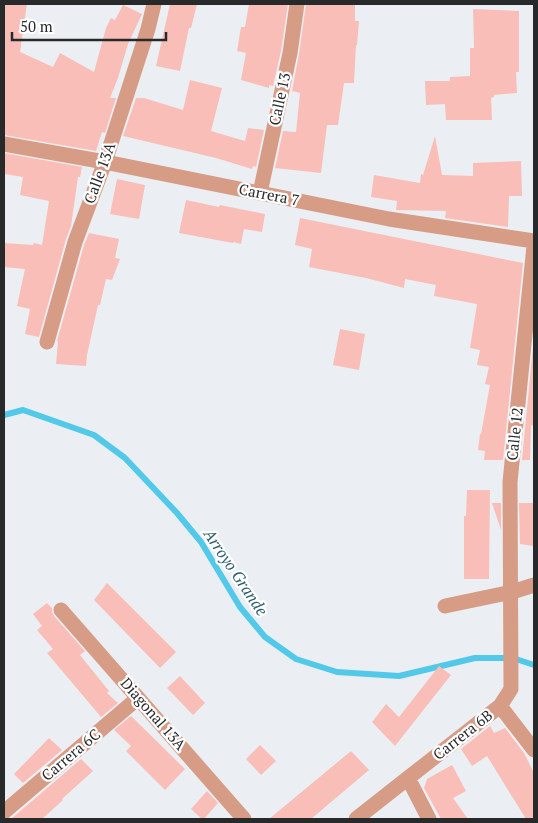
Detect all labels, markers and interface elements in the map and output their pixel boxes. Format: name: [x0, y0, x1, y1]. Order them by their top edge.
scale bar: [12, 10, 166, 42]
text: 50 m: [20, 16, 53, 36]
street label: Calle 13: [264, 71, 294, 127]
street label: Calle 13A: [79, 139, 120, 206]
street label: Carrera 7: [237, 178, 301, 210]
street label: Calle 12: [501, 406, 527, 462]
water label: Arroyo Grande: [198, 523, 273, 620]
street label: Diagonal 13A: [117, 673, 191, 754]
street label: Carrera 6B: [428, 705, 496, 764]
street label: Carrera 6C: [37, 724, 104, 785]

